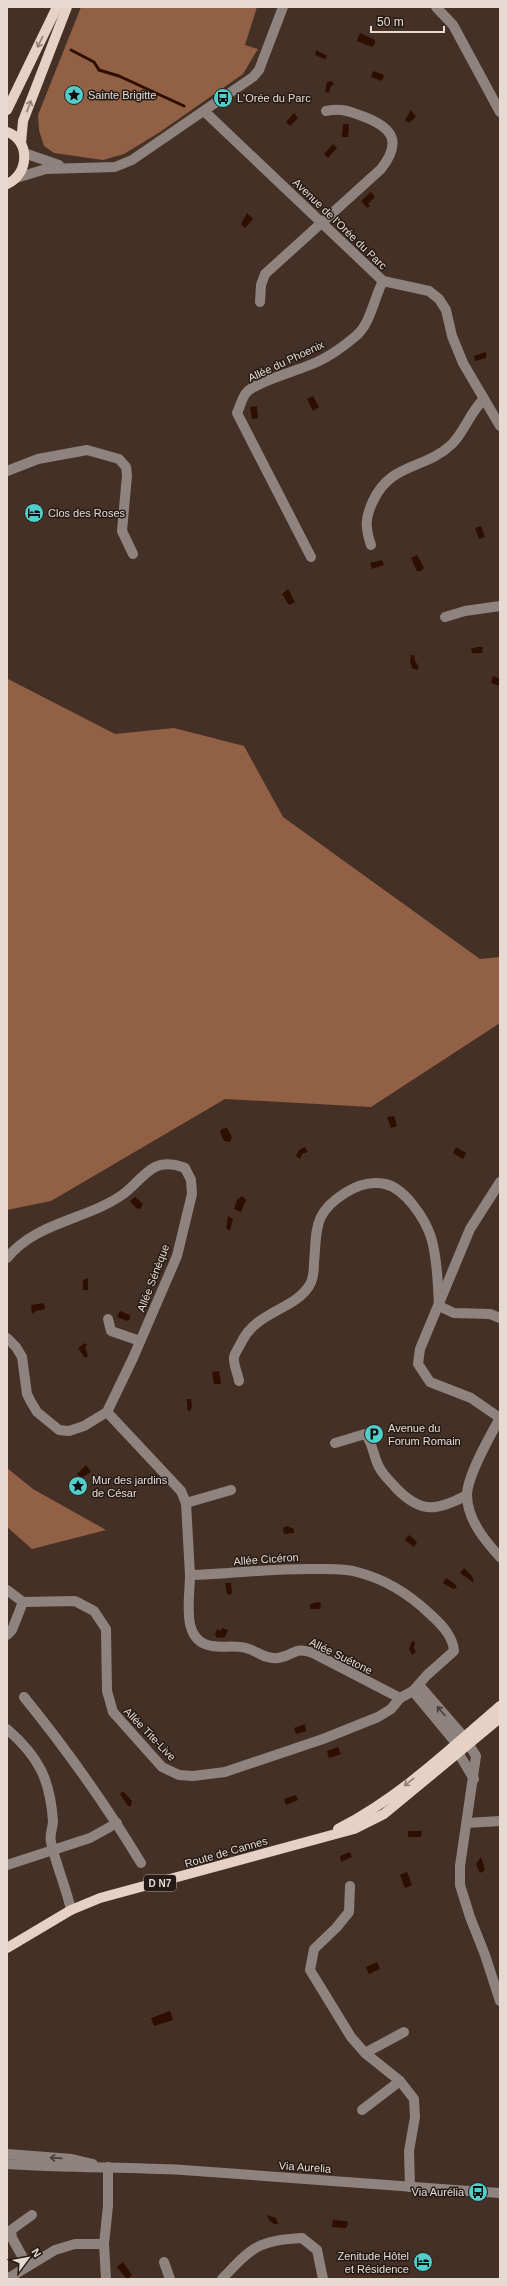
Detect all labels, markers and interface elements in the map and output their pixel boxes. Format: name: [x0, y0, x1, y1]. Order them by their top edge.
scale bar: [371, 8, 444, 34]
text: 50 m: [377, 15, 404, 29]
one-way arrow: [36, 36, 43, 48]
place icon: Sainte Brigitte: [63, 84, 85, 106]
bus stop icon: L'Orée du Parc: [212, 87, 234, 109]
place label: Sainte Brigitte: [88, 89, 156, 101]
place label: L'Orée du Parc: [237, 92, 311, 104]
one-way arrow: [25, 100, 33, 112]
street label: Avenue de l'Orée du Parc: [291, 176, 390, 272]
street label: Allée du Phoenix: [246, 338, 326, 384]
hotel icon: Clos des Roses: [23, 502, 45, 524]
place label: Clos des Roses: [48, 507, 126, 519]
street label: Allée Sénèque: [135, 1242, 171, 1314]
place label: Avenue du Forum Romain: [388, 1422, 461, 1447]
parking icon: Avenue du Forum Romain: [363, 1423, 385, 1445]
place label: Mur des jardins de César: [92, 1474, 168, 1499]
place icon: Mur des jardins de César: [67, 1475, 89, 1497]
street label: Allée Cicéron: [233, 1551, 299, 1567]
street label: Allée Suétone: [308, 1636, 374, 1676]
street label: Allée Tite-Live: [122, 1705, 178, 1763]
one-way arrow: [437, 1706, 446, 1717]
one-way arrow: [404, 1778, 415, 1787]
street label: Route de Cannes: [183, 1834, 269, 1870]
road number: D N7: [144, 1875, 176, 1891]
one-way arrow: [50, 2155, 63, 2162]
street label: Via Aurelia: [278, 2159, 332, 2175]
bus stop icon: Via Aurélia: [467, 2181, 489, 2203]
place label: Via Aurélia: [412, 2186, 465, 2198]
north arrow: [8, 2238, 48, 2278]
text: N: [29, 2246, 44, 2259]
place label: Zenitude Hôtel et Résidence: [337, 2250, 409, 2275]
hotel icon: Zenitude Hôtel et Résidence: [412, 2251, 434, 2273]

